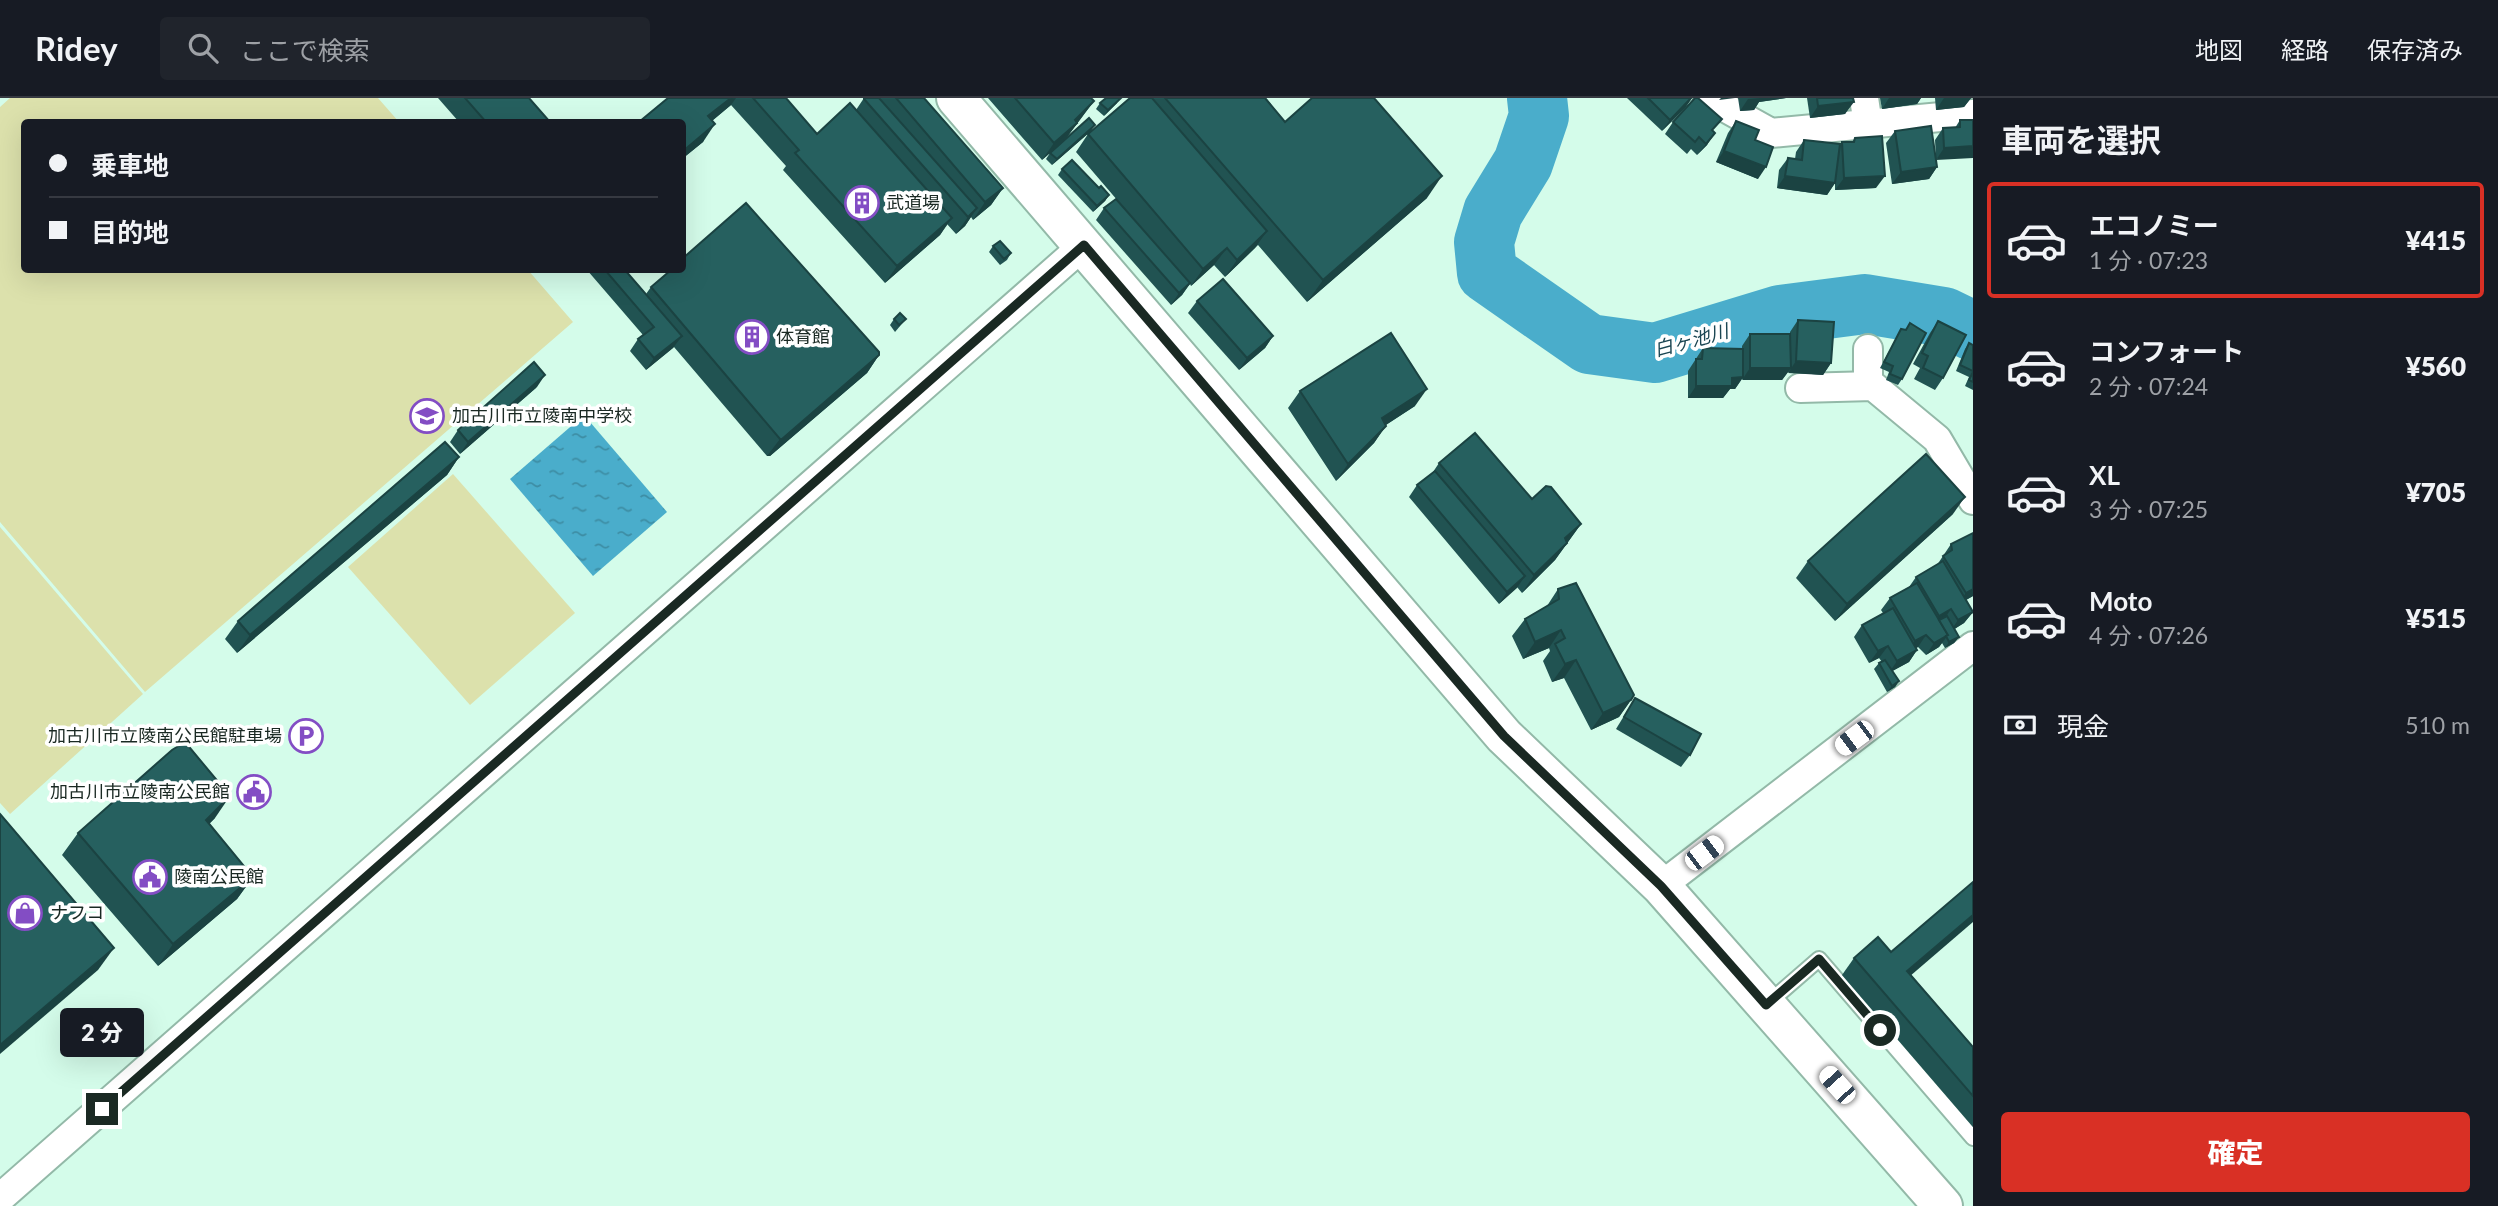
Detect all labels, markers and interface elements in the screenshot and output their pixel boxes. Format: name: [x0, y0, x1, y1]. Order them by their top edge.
search box: [160, 17, 650, 80]
text: Ridey: [35, 28, 118, 68]
icon: search: [184, 29, 222, 67]
text: ここで検索: [240, 34, 370, 66]
text: 地図: [2195, 35, 2243, 64]
text: 経路: [2281, 35, 2329, 64]
text: 保存済み: [2367, 35, 2463, 64]
text: 車両を選択: [2001, 120, 2161, 159]
text: 乗車地: [91, 149, 169, 181]
building icon: 武道場: [843, 184, 881, 222]
place label: 武道場: [886, 191, 940, 213]
icon: car: [2005, 209, 2068, 272]
text: エコノミー: [2089, 209, 2219, 241]
text: 目的地: [91, 216, 169, 248]
text: ¥415: [2406, 224, 2466, 256]
text: 1 分 · 07:23: [2089, 246, 2208, 274]
building icon: 体育館: [733, 318, 771, 356]
water label: 白ヶ池川: [1651, 318, 1732, 360]
place label: 体育館: [776, 325, 830, 347]
icon: car: [2005, 335, 2068, 398]
text: コンフォート: [2089, 335, 2244, 367]
text: ¥560: [2406, 350, 2466, 382]
text: 2 分 · 07:24: [2089, 372, 2208, 400]
school or university icon: 加古川市立陵南中学校: [408, 397, 446, 435]
place label: 加古川市立陵南中学校: [452, 404, 632, 426]
text: XL: [2089, 459, 2120, 491]
icon: car: [2005, 461, 2068, 524]
text: ¥705: [2406, 476, 2466, 508]
text: 3 分 · 07:25: [2089, 495, 2208, 523]
text: Moto: [2089, 585, 2152, 617]
icon: car: [2005, 587, 2068, 650]
text: ¥515: [2406, 602, 2466, 634]
text: 4 分 · 07:26: [2089, 621, 2208, 649]
icon: cash: [2001, 706, 2039, 744]
text: 現金: [2057, 710, 2109, 742]
text: 510 m: [2405, 711, 2470, 739]
parking icon: 加古川市立陵南公民館駐車場: [287, 717, 325, 755]
car: [1831, 717, 1878, 759]
place label: 加古川市立陵南公民館駐車場: [48, 724, 282, 746]
public building icon: 加古川市立陵南公民館: [235, 773, 273, 811]
place label: 加古川市立陵南公民館: [50, 780, 230, 802]
car: [1681, 832, 1728, 874]
public building icon: 陵南公民館: [131, 858, 169, 896]
place label: 陵南公民館: [174, 865, 264, 887]
shop icon: ナフコ: [6, 894, 44, 932]
place label: ナフコ: [50, 901, 104, 923]
callout: 2 分: [60, 1007, 144, 1056]
route start: [1864, 1014, 1896, 1046]
text: 2 分: [81, 1018, 123, 1046]
car: [1816, 1062, 1859, 1108]
route end: [86, 1093, 118, 1125]
button: 確定: [2001, 1112, 2470, 1192]

